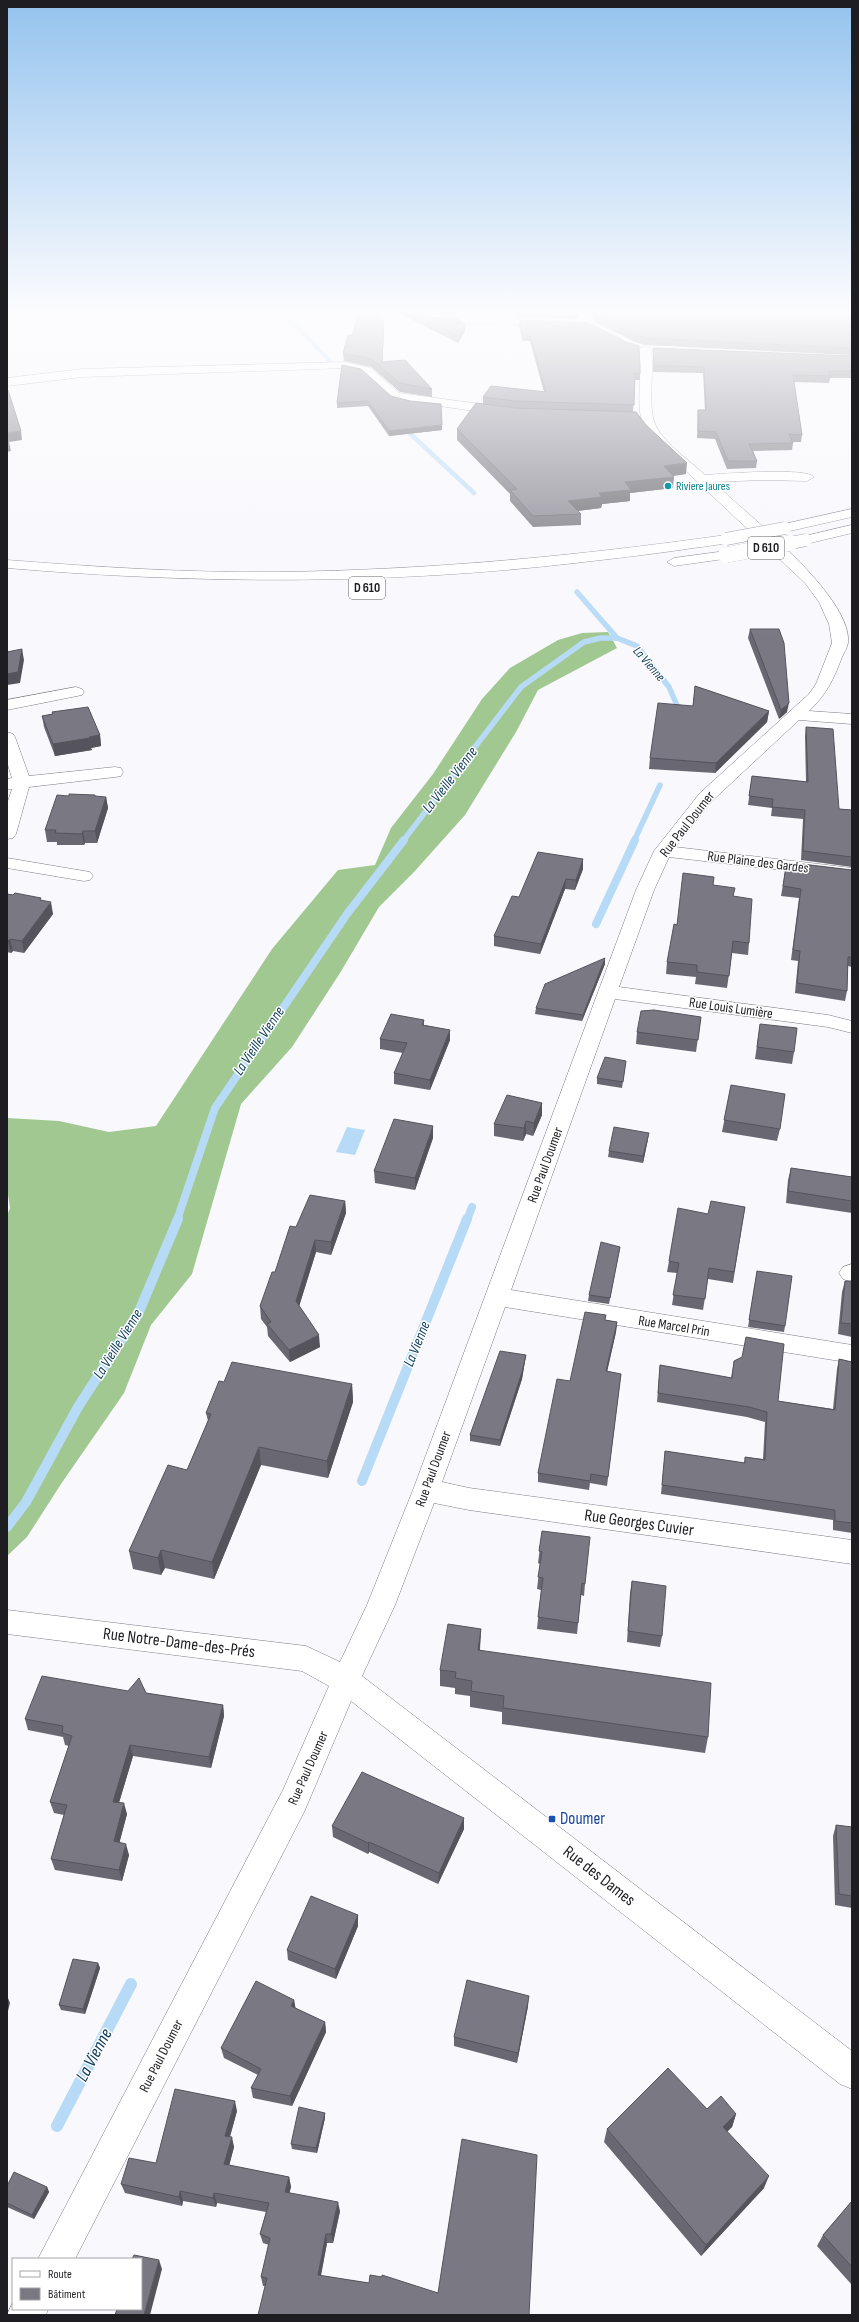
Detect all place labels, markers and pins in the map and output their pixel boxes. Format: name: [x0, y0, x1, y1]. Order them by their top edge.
place label: Riviere Jaures: [676, 479, 730, 494]
marker: Riviere Jaures: [663, 481, 673, 491]
place label: Doumer: [560, 1809, 605, 1829]
marker: Doumer: [547, 1814, 557, 1824]

